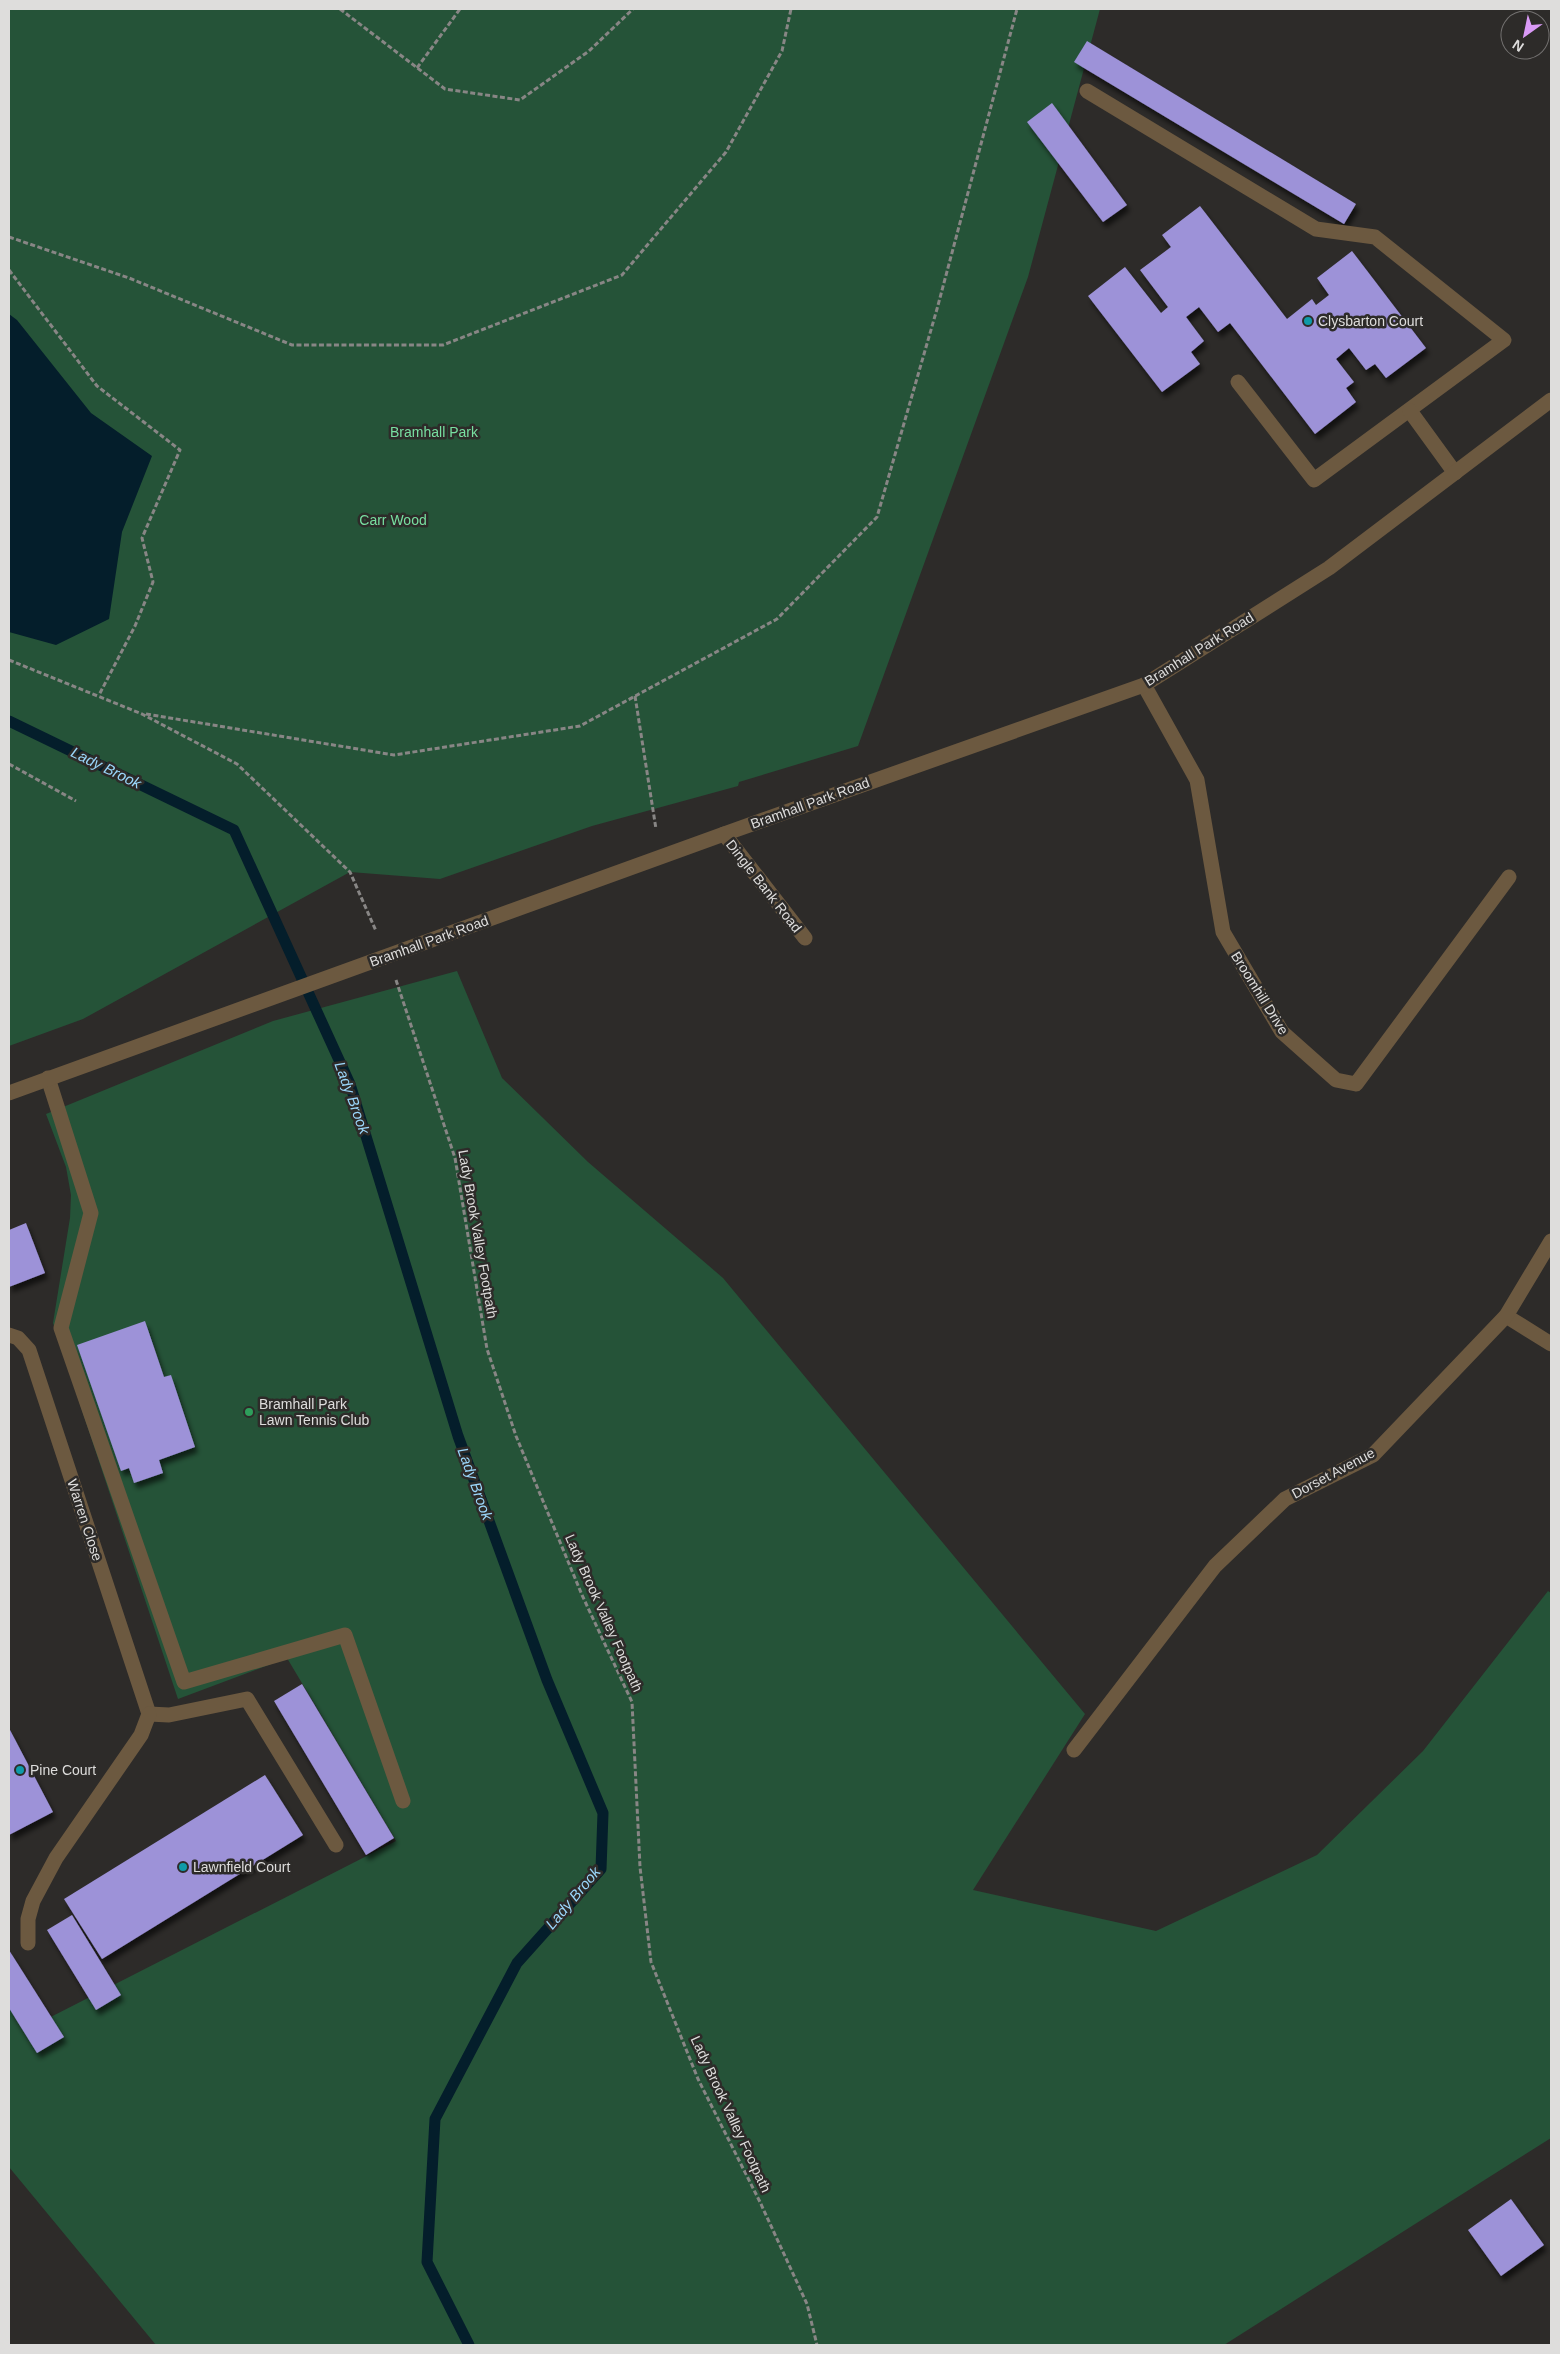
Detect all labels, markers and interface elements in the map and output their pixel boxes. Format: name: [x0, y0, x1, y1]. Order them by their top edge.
north arrow: [1500, 10, 1550, 60]
text: N: [1509, 36, 1527, 55]
place label: Clysbarton Court: [1318, 313, 1423, 329]
marker: Clysbarton Court: [1302, 315, 1314, 327]
park label: Bramhall Park: [390, 424, 479, 440]
park label: Carr Wood: [359, 512, 427, 528]
street label: Bramhall Park Road: [1142, 609, 1256, 689]
water label: Lady Brook: [68, 743, 145, 792]
street label: Bramhall Park Road: [748, 774, 872, 832]
street label: Dingle Bank Road: [723, 837, 805, 935]
street label: Bramhall Park Road: [367, 912, 491, 970]
street label: Broomhill Drive: [1228, 949, 1292, 1038]
water label: Lady Brook: [332, 1059, 374, 1138]
street label: Lady Brook Valley Footpath: [455, 1148, 501, 1320]
place label: Bramhall Park Lawn Tennis Club: [259, 1396, 369, 1428]
marker: Bramhall Park Lawn Tennis Club: [243, 1406, 255, 1418]
street label: Dorset Avenue: [1289, 1444, 1377, 1502]
water label: Lady Brook: [455, 1445, 497, 1524]
street label: Warren Close: [64, 1477, 106, 1563]
street label: Lady Brook Valley Footpath: [562, 1532, 646, 1694]
place label: Pine Court: [30, 1762, 96, 1778]
marker: Pine Court: [14, 1764, 26, 1776]
place label: Lawnfield Court: [193, 1859, 290, 1875]
marker: Lawnfield Court: [177, 1861, 189, 1873]
water label: Lady Brook: [542, 1862, 604, 1932]
street label: Lady Brook Valley Footpath: [688, 2033, 774, 2195]

